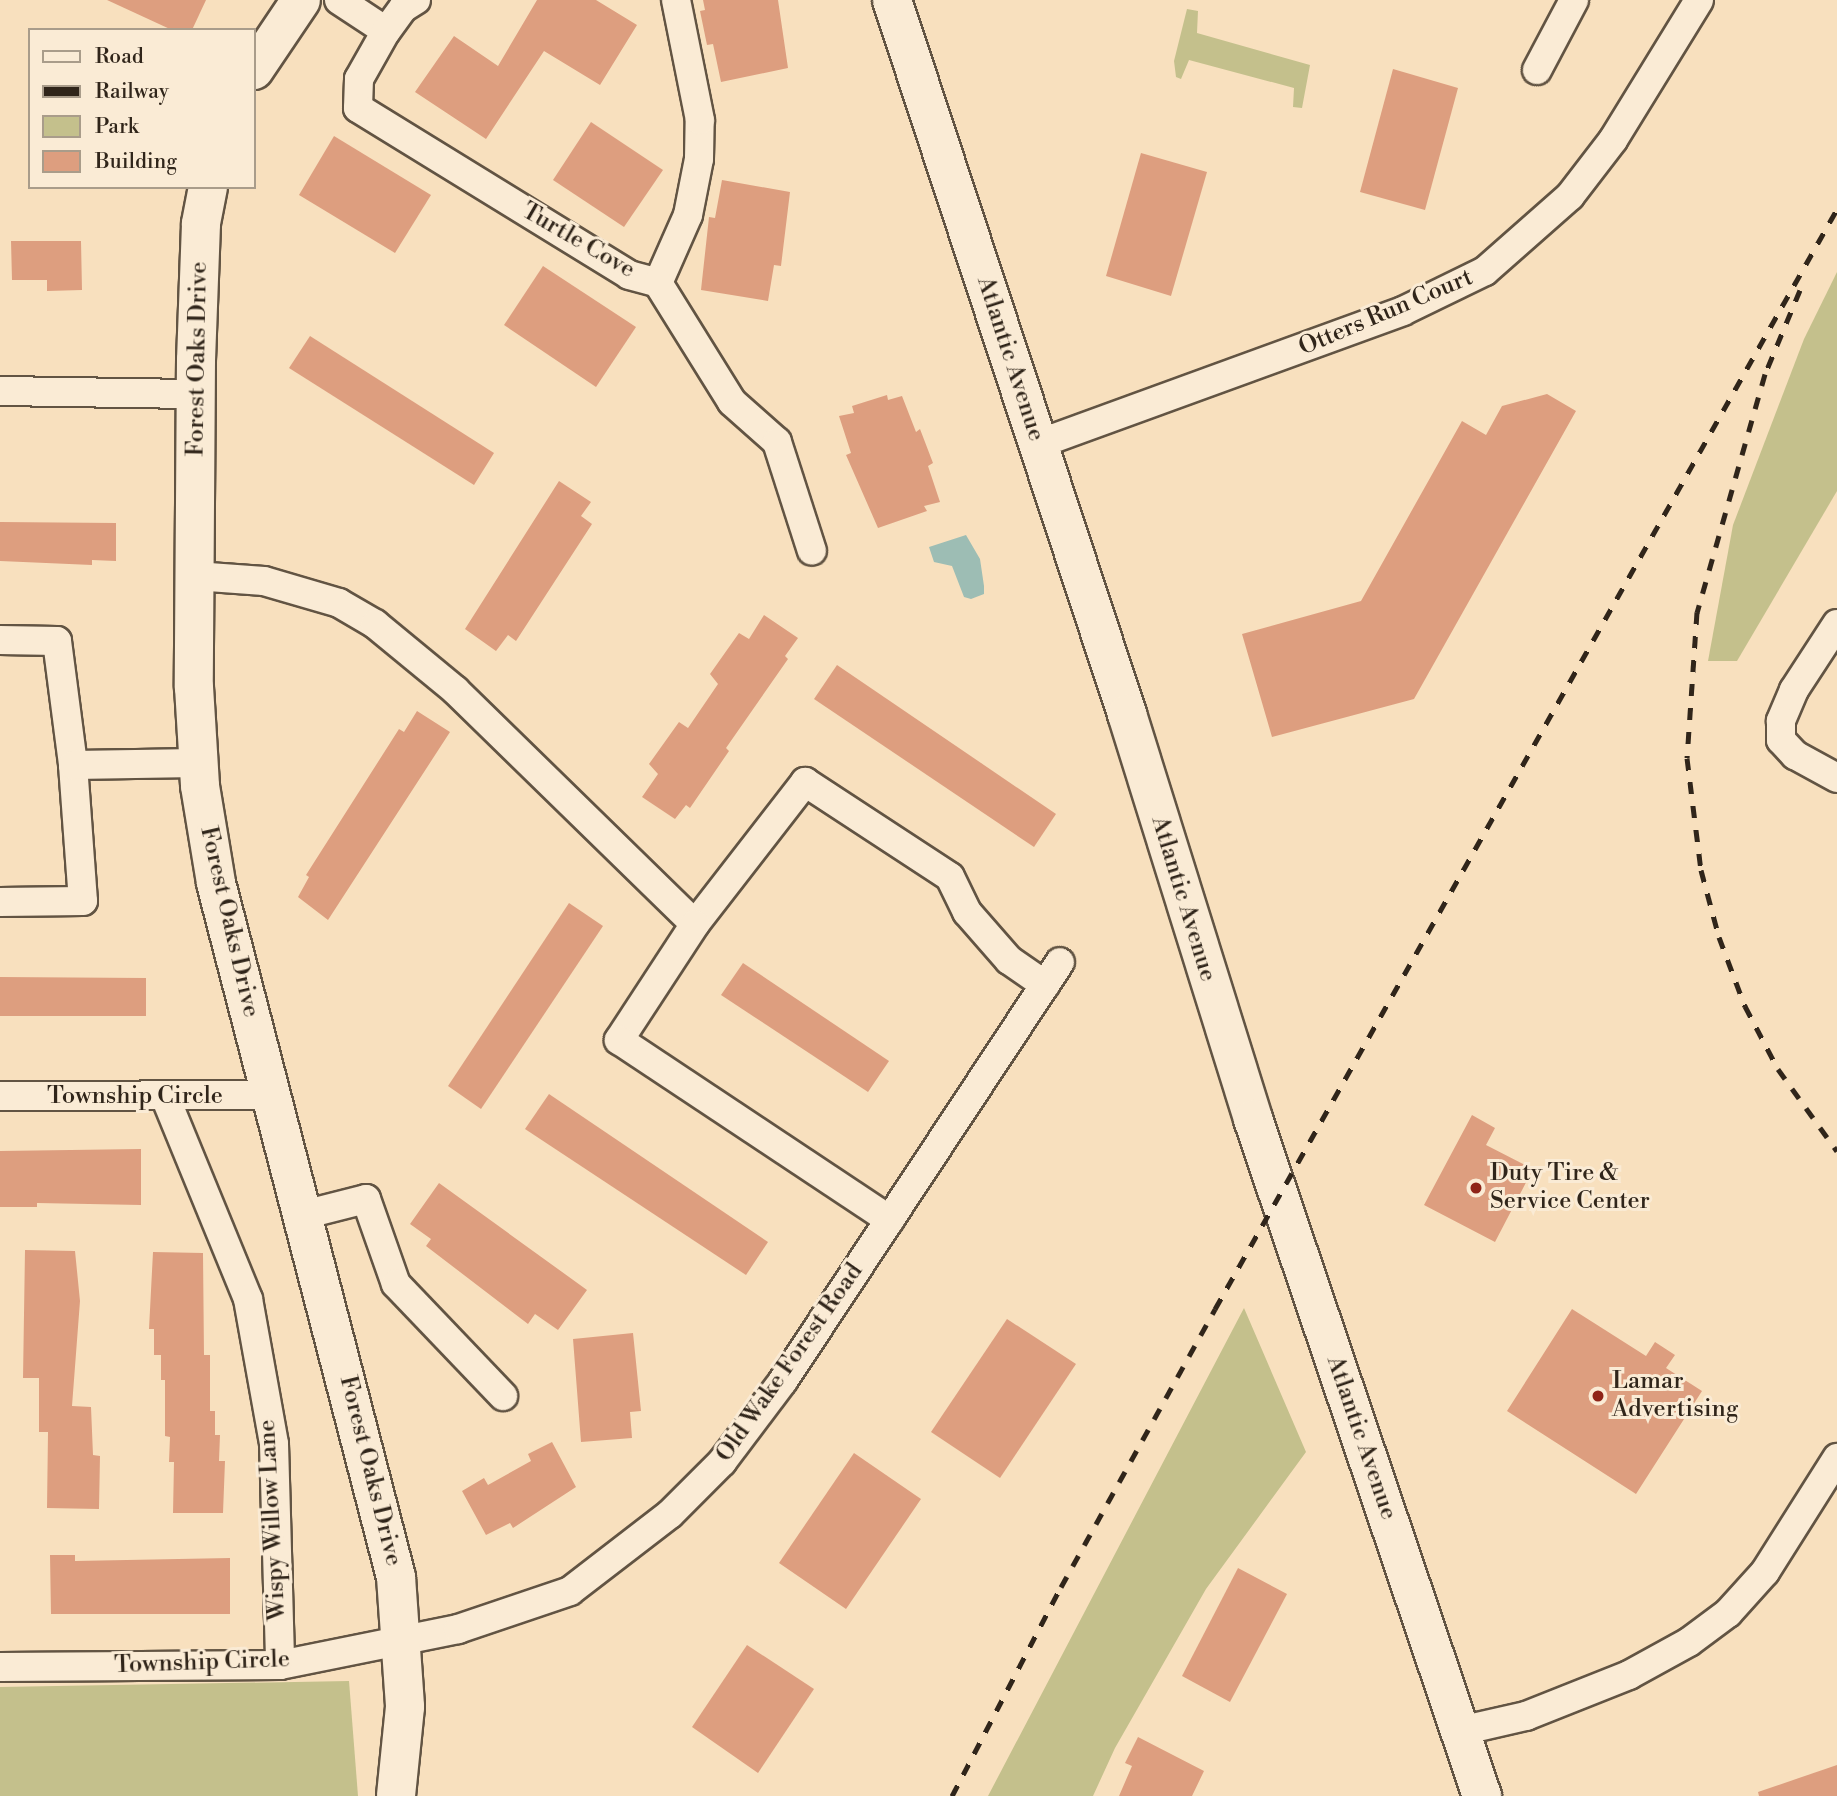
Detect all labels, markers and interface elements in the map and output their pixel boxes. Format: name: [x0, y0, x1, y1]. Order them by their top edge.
legend: [28, 28, 256, 189]
text: Road: [95, 44, 144, 70]
text: Railway: [95, 79, 169, 105]
text: Park: [95, 114, 139, 140]
text: Building: [95, 149, 177, 175]
street label: Turtle Cove: [516, 197, 640, 285]
street label: Forest Oaks Drive: [182, 261, 214, 457]
street label: Otters Run Court: [1295, 263, 1477, 363]
street label: Atlantic Avenue: [970, 273, 1050, 445]
street label: Atlantic Avenue: [1144, 813, 1222, 985]
street label: Forest Oaks Drive: [193, 824, 265, 1020]
street label: Township Circle: [47, 1083, 223, 1111]
place label: Duty Tire & Service Center: [1490, 1160, 1650, 1216]
marker: Duty Tire & Service Center: [1468, 1180, 1484, 1196]
street label: Old Wake Forest Road: [711, 1258, 869, 1468]
street label: Atlantic Avenue: [1319, 1352, 1403, 1524]
place label: Lamar Advertising: [1612, 1368, 1738, 1424]
street label: Forest Oaks Drive: [332, 1373, 408, 1569]
marker: Lamar Advertising: [1590, 1388, 1606, 1404]
street label: Wispy Willow Lane: [253, 1419, 293, 1621]
street label: Township Circle: [114, 1646, 290, 1680]

